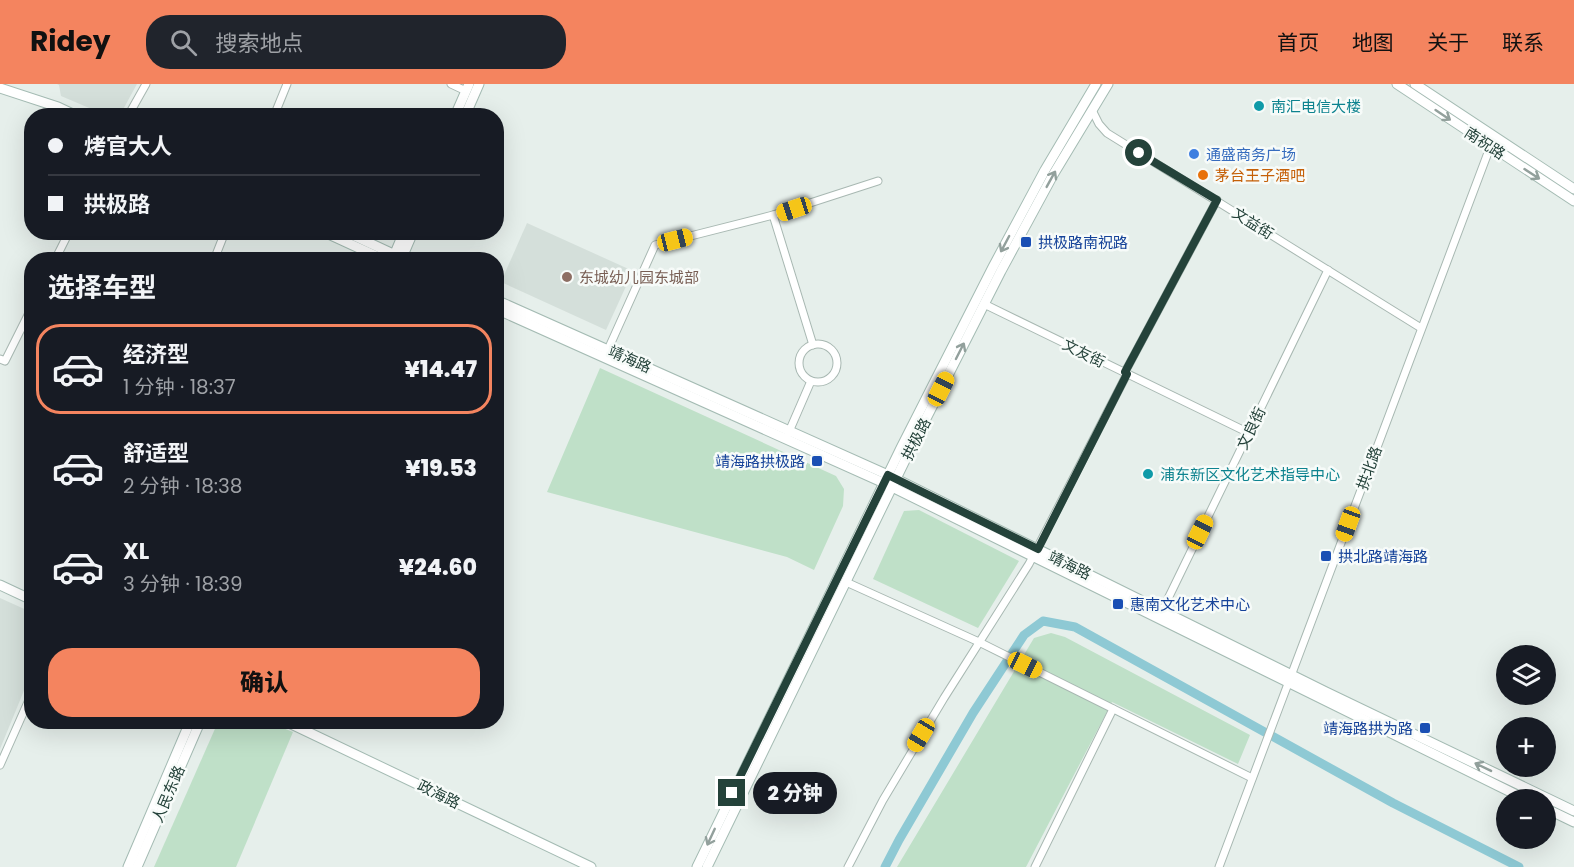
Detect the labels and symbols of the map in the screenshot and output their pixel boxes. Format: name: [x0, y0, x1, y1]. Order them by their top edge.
place label: 南汇电信大楼: [1271, 96, 1361, 117]
marker: 南汇电信大楼: [1252, 99, 1266, 113]
one-way arrow: [1435, 109, 1451, 121]
street label: 南祝路: [1460, 122, 1510, 164]
route start: [1125, 139, 1152, 166]
place label: 通盛商务广场: [1206, 144, 1296, 165]
marker: 通盛商务广场: [1187, 147, 1201, 161]
place label: 茅台王子酒吧: [1215, 165, 1305, 186]
marker: 茅台王子酒吧: [1196, 168, 1210, 182]
one-way arrow: [1523, 168, 1540, 180]
one-way arrow: [1045, 171, 1057, 188]
car: [774, 195, 814, 223]
street label: 文益街: [1228, 202, 1278, 244]
car: [655, 227, 695, 253]
place label: 拱极路南祝路: [1038, 232, 1128, 253]
one-way arrow: [999, 235, 1011, 252]
marker: 拱极路南祝路: [1019, 235, 1033, 249]
place label: 东城幼儿园东城部: [579, 267, 699, 288]
marker: 东城幼儿园东城部: [560, 270, 574, 284]
street label: 文友街: [1059, 334, 1109, 372]
street label: 靖海路: [605, 340, 655, 378]
one-way arrow: [955, 343, 966, 361]
car: [925, 369, 957, 409]
street label: 文良街: [1232, 403, 1270, 453]
street label: 拱极路: [896, 414, 936, 464]
street label: 拱北路: [1351, 443, 1387, 493]
place label: 靖海路拱极路: [715, 451, 805, 472]
marker: 靖海路拱极路: [810, 454, 824, 468]
place label: 浦东新区文化艺术指导中心: [1160, 464, 1340, 485]
marker: 浦东新区文化艺术指导中心: [1141, 467, 1155, 481]
car: [1333, 504, 1363, 544]
car: [1184, 512, 1216, 552]
street label: 靖海路: [1045, 546, 1095, 584]
place label: 拱北路靖海路: [1338, 546, 1428, 567]
marker: 拱北路靖海路: [1319, 549, 1333, 563]
place label: 惠南文化艺术中心: [1130, 594, 1250, 615]
marker: 惠南文化艺术中心: [1111, 597, 1125, 611]
car: [1005, 649, 1045, 681]
car: [904, 715, 938, 755]
place label: 靖海路拱为路: [1323, 718, 1413, 739]
marker: 靖海路拱为路: [1418, 721, 1432, 735]
one-way arrow: [1475, 761, 1493, 773]
street label: 人民东路: [147, 762, 189, 826]
callout: 2 分钟: [753, 772, 837, 814]
street label: 政海路: [414, 775, 464, 813]
route end: [718, 779, 745, 806]
one-way arrow: [704, 828, 716, 846]

